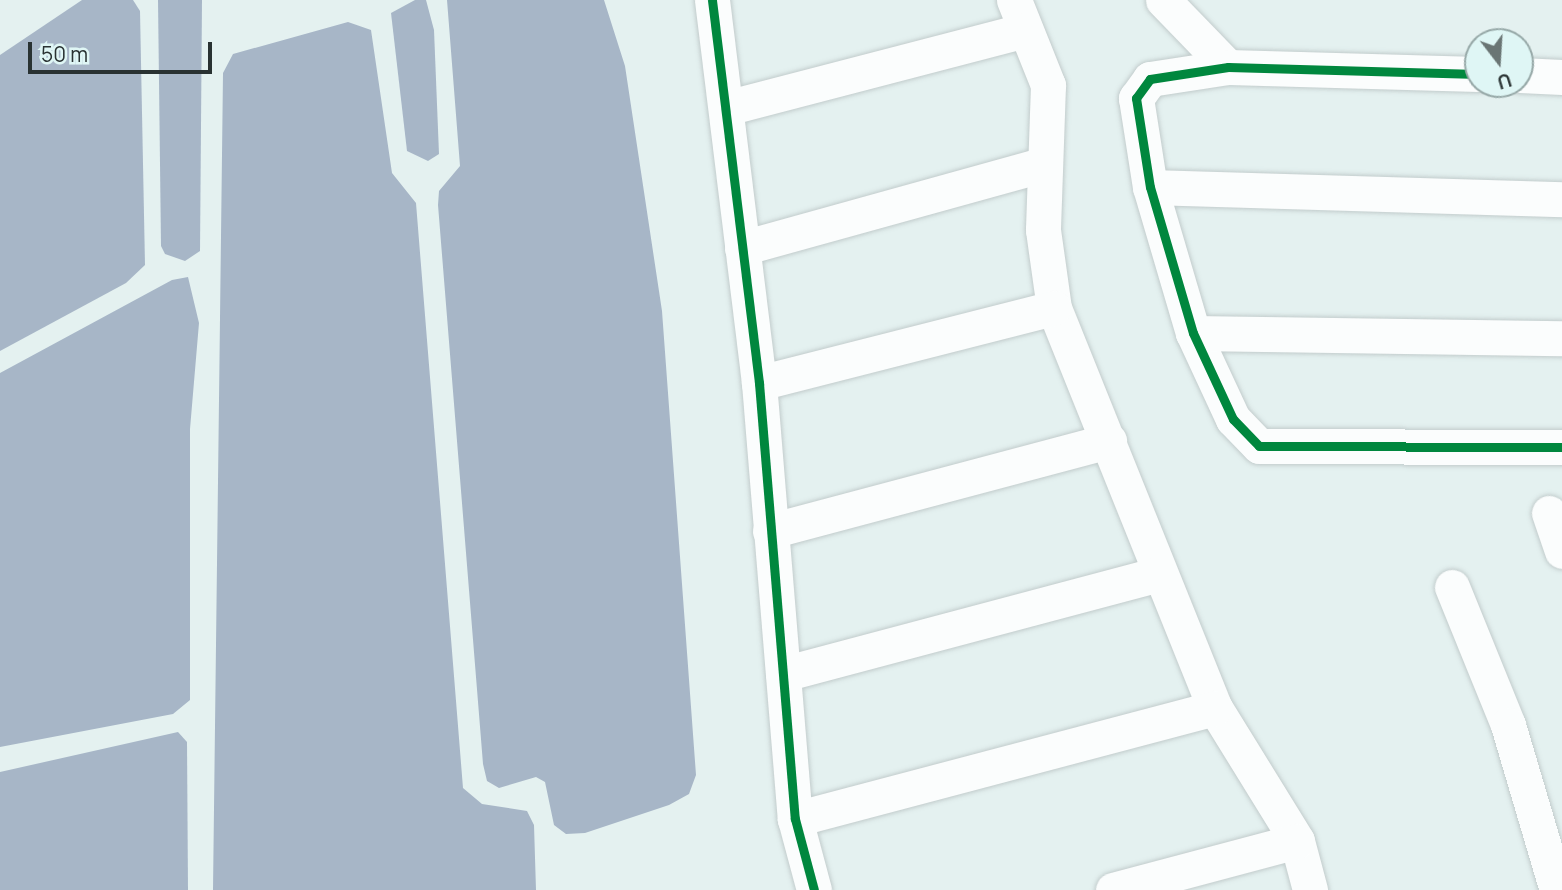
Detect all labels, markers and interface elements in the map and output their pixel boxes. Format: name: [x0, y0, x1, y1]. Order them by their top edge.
scale bar: [32, 28, 215, 72]
north arrow: [1464, 28, 1534, 98]
text: 50 m: [41, 40, 88, 68]
text: U: [1494, 67, 1515, 96]

